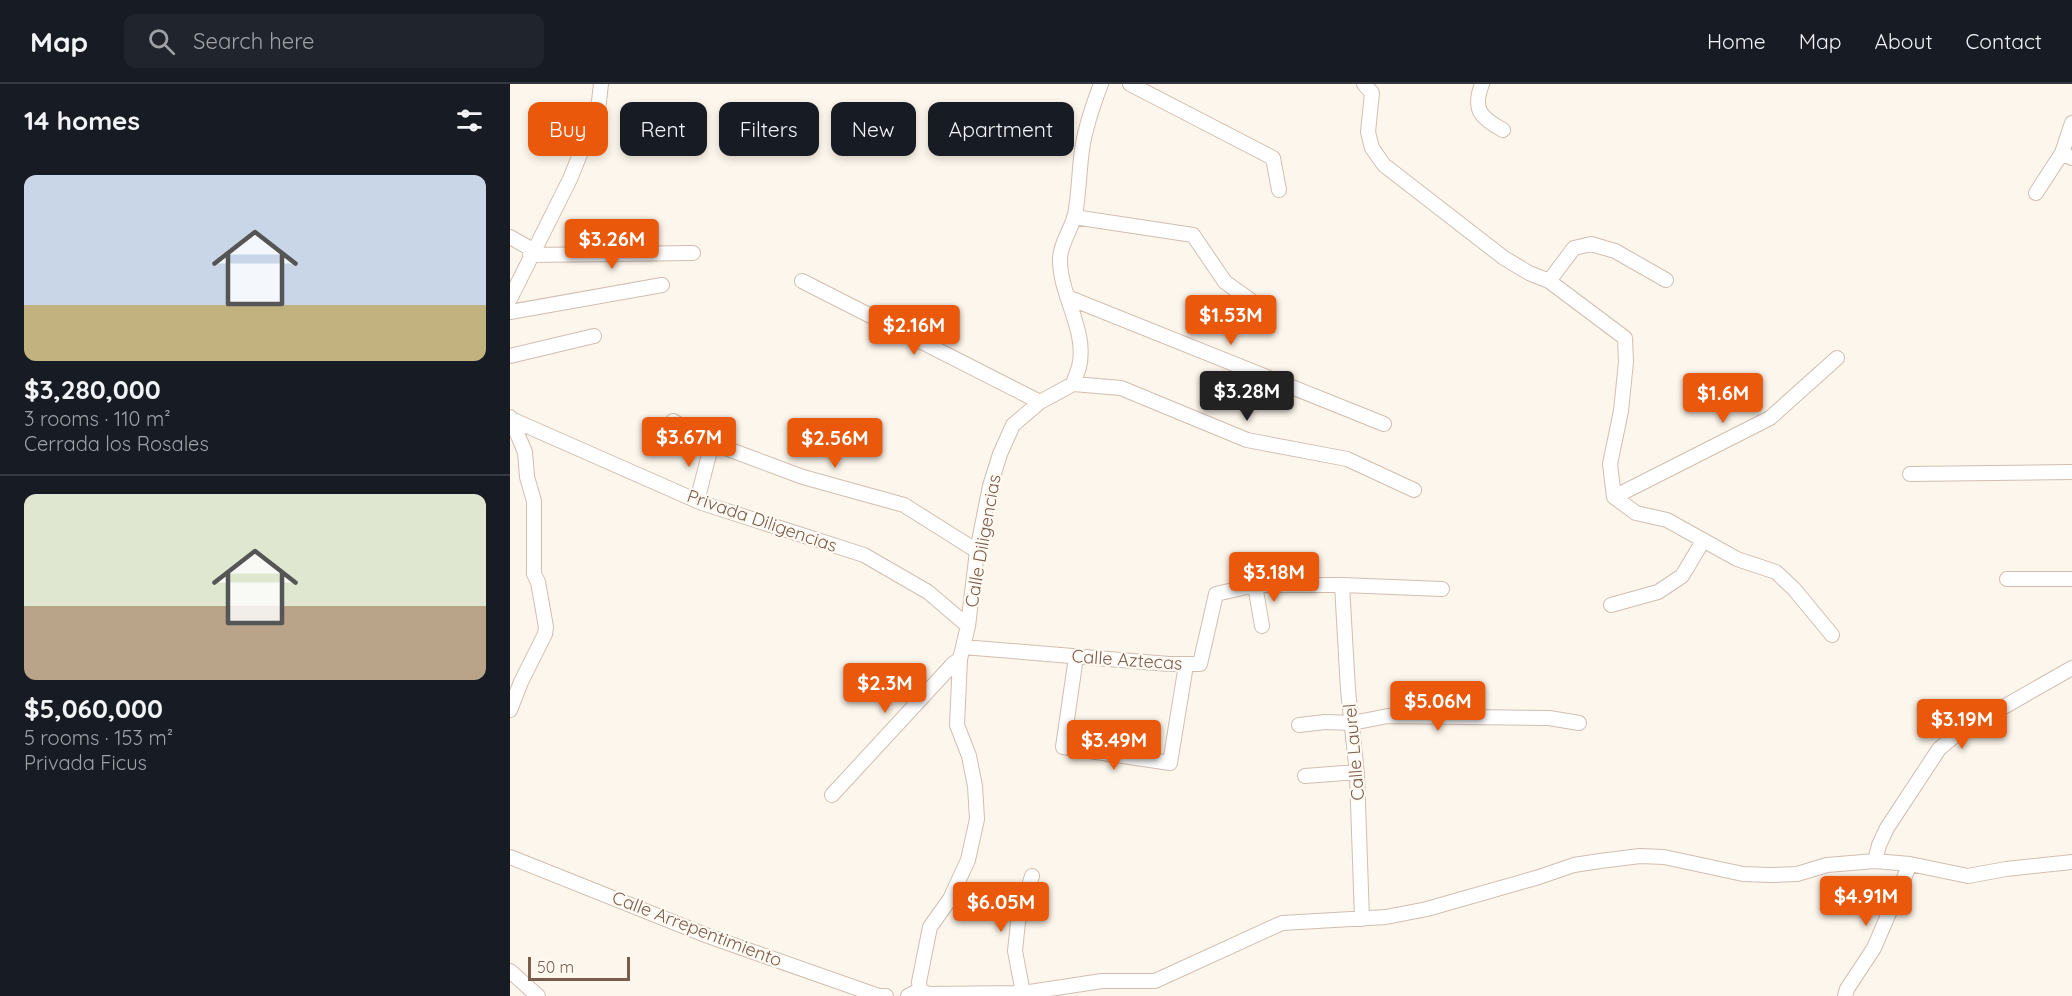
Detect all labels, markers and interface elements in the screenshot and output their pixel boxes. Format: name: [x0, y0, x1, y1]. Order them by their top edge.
search box: [124, 14, 544, 68]
text: Map: [30, 24, 88, 59]
icon: search: [145, 25, 178, 58]
text: Search here: [193, 27, 315, 55]
text: Home: [1707, 28, 1766, 54]
text: Map: [1799, 28, 1842, 54]
text: About: [1875, 28, 1933, 54]
text: Contact: [1966, 28, 2042, 54]
chip: Buy: [528, 102, 608, 156]
chip: Rent: [620, 102, 707, 156]
chip: Filters: [719, 102, 819, 156]
chip: New: [831, 102, 916, 156]
chip: Apartment: [928, 102, 1074, 156]
text: 14 homes: [24, 104, 140, 137]
icon: filters: [453, 104, 486, 137]
icon: home: [201, 214, 309, 322]
pin: $3.26M: [563, 219, 661, 270]
text: $3.26M: [579, 226, 645, 251]
pin: $1.53M: [1182, 295, 1280, 346]
text: $1.53M: [1199, 302, 1263, 327]
pin: $2.16M: [865, 305, 963, 356]
text: $2.16M: [883, 312, 945, 337]
pin: $3.28M: [1198, 371, 1296, 422]
text: $3,280,000: [24, 373, 161, 406]
pin: $1.6M: [1681, 373, 1765, 424]
text: $3.28M: [1214, 378, 1280, 403]
text: $1.6M: [1697, 380, 1749, 405]
text: 3 rooms · 110 m²: [24, 406, 171, 431]
pin: $3.67M: [640, 417, 738, 468]
pin: $2.56M: [786, 418, 884, 469]
text: $3.67M: [656, 424, 722, 449]
text: $2.56M: [801, 425, 869, 450]
text: Cerrada los Rosales: [24, 431, 209, 456]
street label: Calle Diligencias: [959, 473, 1006, 609]
street label: Privada Diligencias: [684, 484, 840, 557]
icon: home: [201, 533, 309, 641]
pin: $3.18M: [1225, 552, 1323, 603]
text: $3.18M: [1243, 559, 1305, 584]
street label: Calle Aztecas: [1071, 644, 1183, 675]
pin: $2.3M: [843, 663, 927, 714]
text: $2.3M: [857, 670, 913, 695]
pin: $5.06M: [1389, 681, 1487, 732]
text: $5.06M: [1404, 688, 1472, 713]
text: $5,060,000: [24, 692, 163, 725]
pin: $3.19M: [1913, 699, 2011, 750]
street label: Calle Laurel: [1338, 703, 1369, 801]
text: $3.19M: [1931, 706, 1993, 731]
pin: $3.49M: [1065, 720, 1163, 771]
text: 5 rooms · 153 m²: [24, 725, 173, 750]
text: $3.49M: [1081, 727, 1147, 752]
text: Privada Ficus: [24, 750, 147, 775]
pin: $4.91M: [1817, 876, 1915, 927]
pin: $6.05M: [952, 882, 1050, 933]
text: $4.91M: [1834, 883, 1898, 908]
street label: Calle Arrepentimiento: [609, 885, 785, 972]
text: $6.05M: [967, 889, 1035, 914]
scale bar: [528, 954, 630, 982]
text: 50 m: [537, 957, 574, 977]

